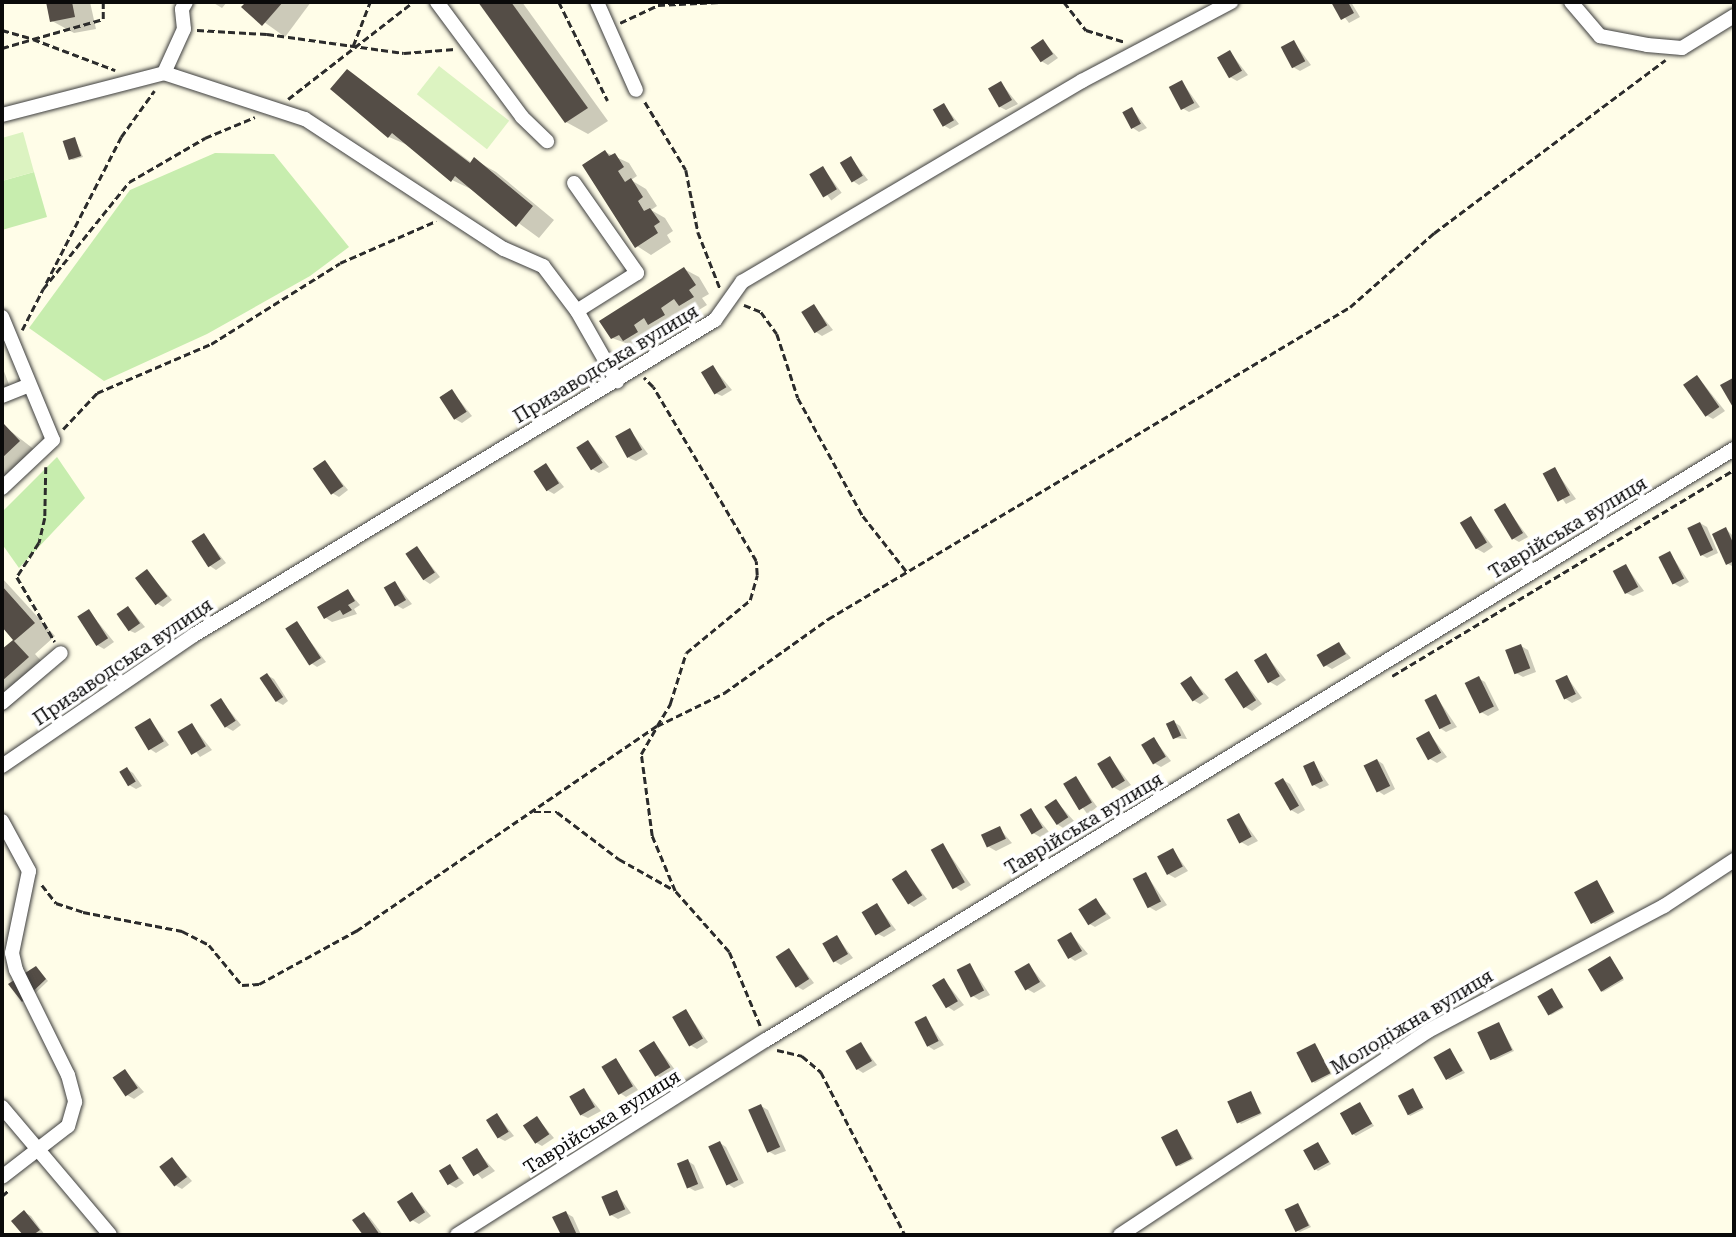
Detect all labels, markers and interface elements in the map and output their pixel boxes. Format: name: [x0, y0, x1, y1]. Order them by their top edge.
street label: Призаводська вулиця: [509, 300, 703, 428]
street label: Таврійська вулиця: [1485, 472, 1651, 584]
street label: Призаводська вулиця: [29, 593, 217, 731]
street label: Таврійська вулиця: [1001, 768, 1167, 880]
street label: Молодіжна вулиця: [1327, 964, 1497, 1080]
street label: Таврійська вулиця: [519, 1065, 685, 1179]

